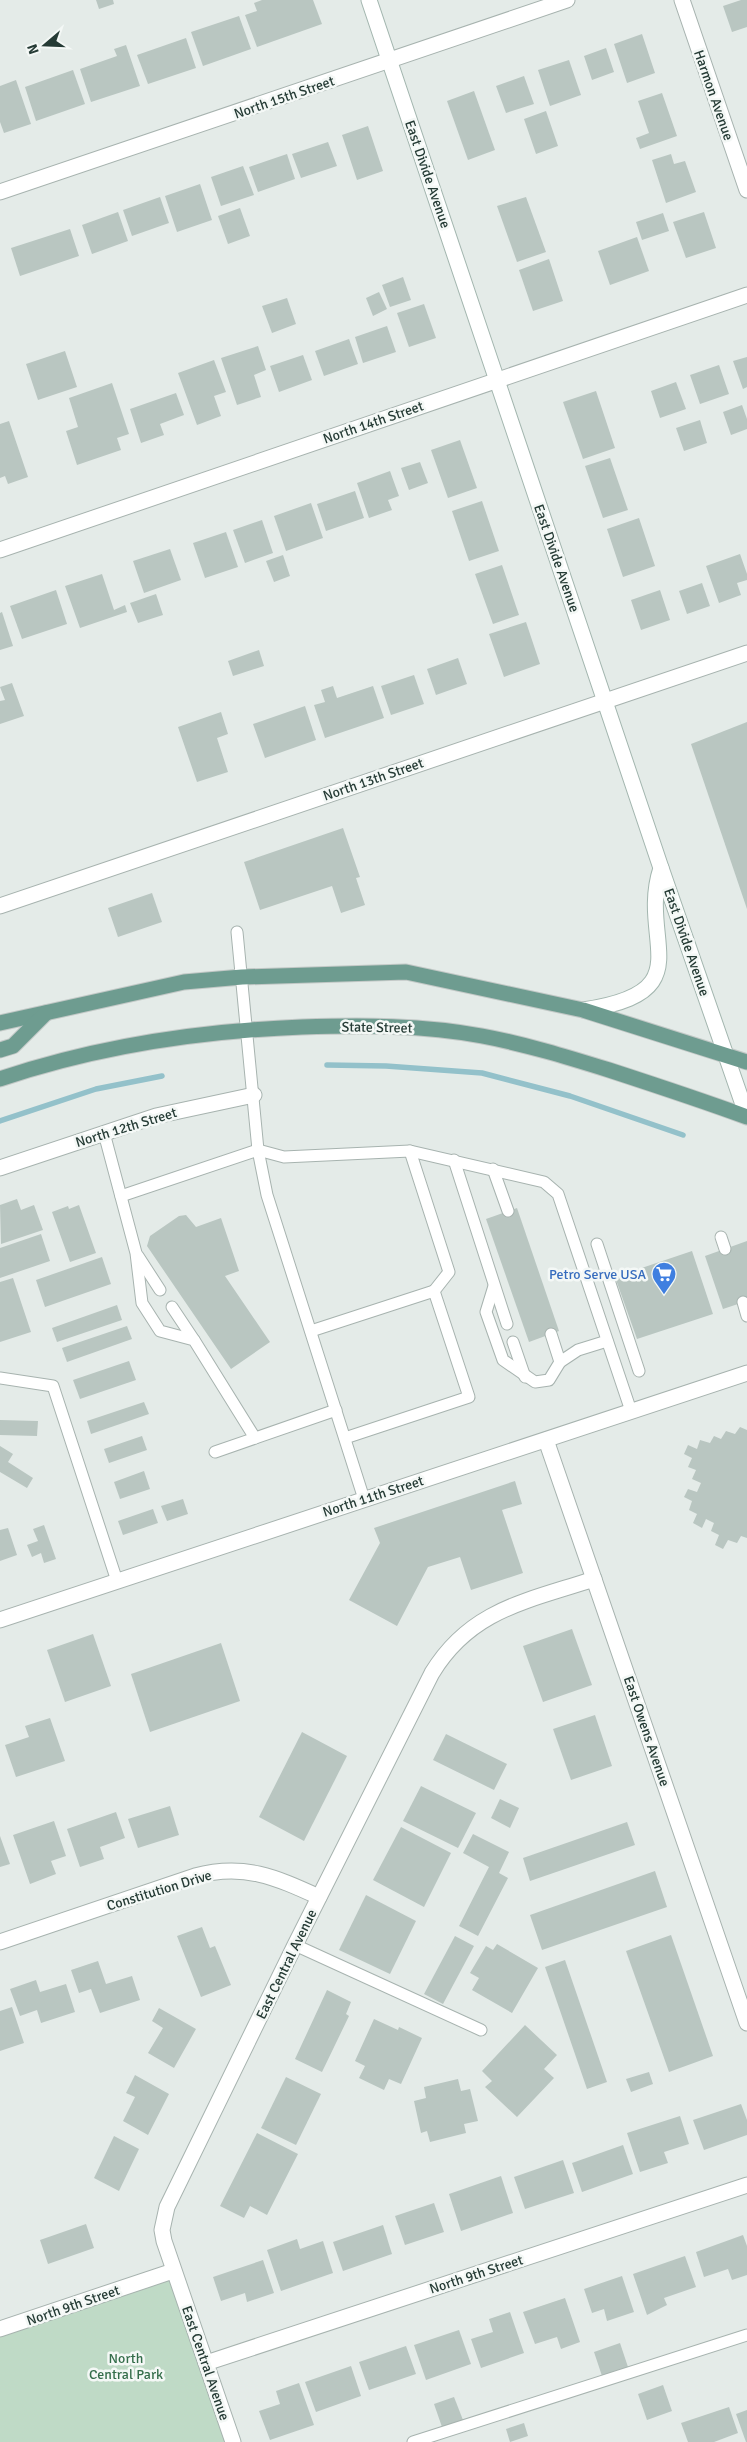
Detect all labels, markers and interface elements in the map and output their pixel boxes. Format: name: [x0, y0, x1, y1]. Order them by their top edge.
north arrow: [20, 20, 70, 70]
text: N: [24, 42, 43, 56]
street label: Harmon Avenue: [690, 48, 737, 143]
street label: North 15th Street: [232, 72, 337, 123]
street label: East Divide Avenue: [401, 118, 454, 230]
street label: North 14th Street: [321, 397, 426, 448]
street label: East Divide Avenue: [530, 502, 583, 614]
street label: North 13th Street: [321, 754, 426, 805]
street label: East Divide Avenue: [660, 886, 713, 998]
street label: State Street: [341, 1018, 413, 1037]
street label: North 12th Street: [73, 1104, 179, 1151]
supermarket icon: Petro Serve USA: [651, 1261, 677, 1295]
place label: Petro Serve USA: [549, 1266, 646, 1283]
street label: North 11th Street: [321, 1472, 426, 1521]
street label: East Owens Avenue: [620, 1674, 673, 1789]
street label: Constitution Drive: [105, 1866, 214, 1915]
street label: East Central Avenue: [252, 1907, 320, 2022]
street label: North 9th Street: [427, 2251, 525, 2298]
street label: North 9th Street: [24, 2282, 122, 2329]
street label: East Central Avenue: [178, 2304, 233, 2423]
park label: North Central Park: [89, 2350, 163, 2383]

